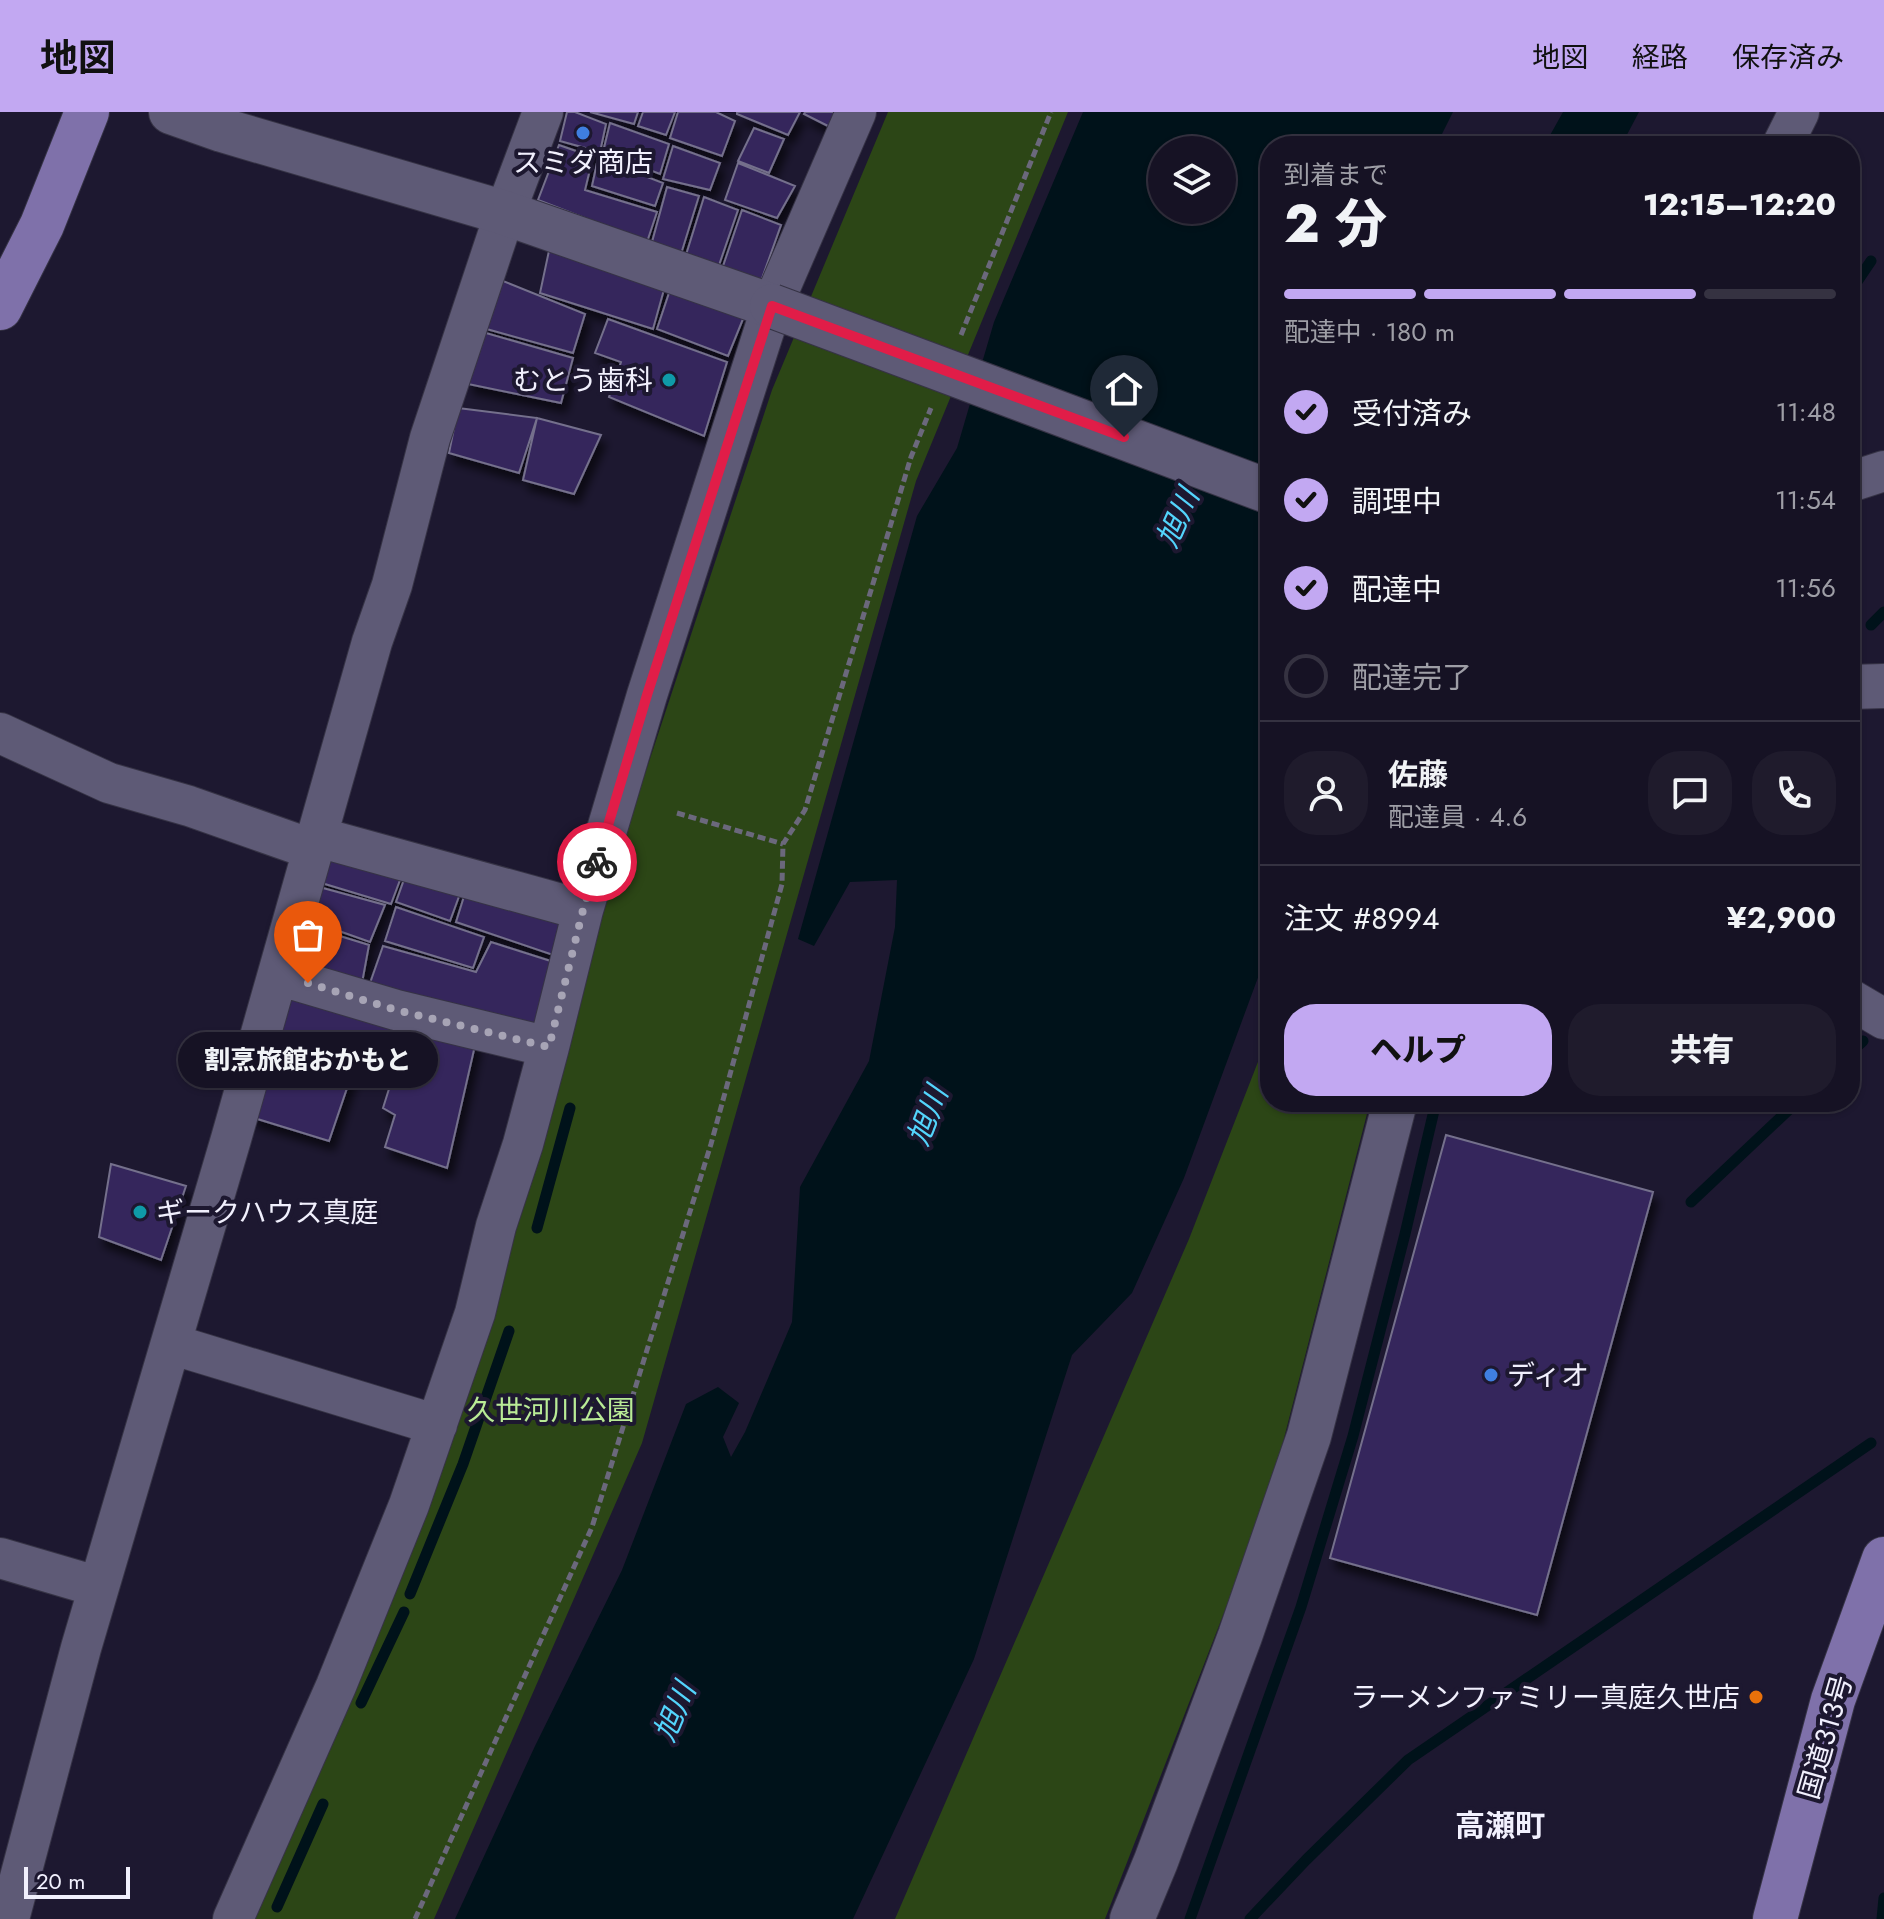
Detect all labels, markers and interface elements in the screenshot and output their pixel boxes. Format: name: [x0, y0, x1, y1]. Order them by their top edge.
text: 地図: [40, 30, 116, 85]
text: 地図: [1532, 37, 1588, 78]
text: 経路: [1632, 37, 1688, 78]
text: 保存済み: [1732, 37, 1844, 78]
marker: スミダ商店: [574, 124, 592, 142]
map controls: [1148, 136, 1236, 224]
button: layers: [1148, 136, 1236, 224]
place label: スミダ商店: [513, 142, 653, 183]
text: 到着まで: [1284, 156, 1388, 194]
text: 12:15–12:20: [1643, 183, 1836, 226]
text: 2 分: [1284, 186, 1387, 262]
text: 配達中 · 180 m: [1284, 313, 1455, 351]
pin: [1090, 355, 1158, 437]
place label: むとう歯科: [513, 360, 653, 401]
icon: home: [1102, 367, 1146, 411]
marker: むとう歯科: [660, 371, 678, 389]
icon: check: [1284, 390, 1328, 434]
text: 受付済み: [1352, 392, 1472, 435]
text: 11:48: [1775, 393, 1836, 431]
icon: check: [1284, 478, 1328, 522]
water label: 旭川: [1146, 479, 1211, 554]
text: 調理中: [1352, 480, 1442, 523]
text: 11:54: [1775, 481, 1836, 519]
icon: check: [1284, 566, 1328, 610]
text: 配達中: [1352, 568, 1442, 611]
text: 11:56: [1775, 569, 1836, 607]
text: 配達完了: [1352, 656, 1472, 699]
button: person: [1284, 751, 1368, 835]
button: chat: [1648, 751, 1732, 835]
button: phone: [1752, 751, 1836, 835]
text: 佐藤: [1388, 753, 1448, 796]
text: 配達員 · 4.6: [1388, 798, 1527, 836]
courier: [557, 822, 637, 902]
icon: bike: [575, 840, 619, 884]
text: ¥2,900: [1727, 896, 1836, 939]
text: 注文 #8994: [1284, 897, 1440, 940]
pin: [274, 901, 342, 983]
icon: bag: [286, 913, 330, 957]
button: ヘルプ: [1284, 1004, 1552, 1096]
button: 共有: [1568, 1004, 1836, 1096]
callout: 割烹旅館おかもと: [178, 1031, 438, 1087]
text: 割烹旅館おかもと: [204, 1041, 412, 1079]
water label: 旭川: [897, 1077, 959, 1152]
place label: ギークハウス真庭: [156, 1192, 379, 1233]
marker: ギークハウス真庭: [131, 1203, 149, 1221]
place label: ディオ: [1507, 1355, 1589, 1396]
marker: ディオ: [1482, 1366, 1500, 1384]
park label: 久世河川公園: [467, 1390, 635, 1431]
street label: 国道313号: [1788, 1670, 1863, 1804]
water label: 旭川: [643, 1673, 707, 1748]
place label: ラーメンファミリー真庭久世店: [1350, 1677, 1740, 1718]
marker: ラーメンファミリー真庭久世店: [1747, 1688, 1765, 1706]
district label: 高瀬町: [1455, 1804, 1545, 1847]
scale bar: [24, 1863, 130, 1899]
text: 20 m: [36, 1865, 85, 1897]

